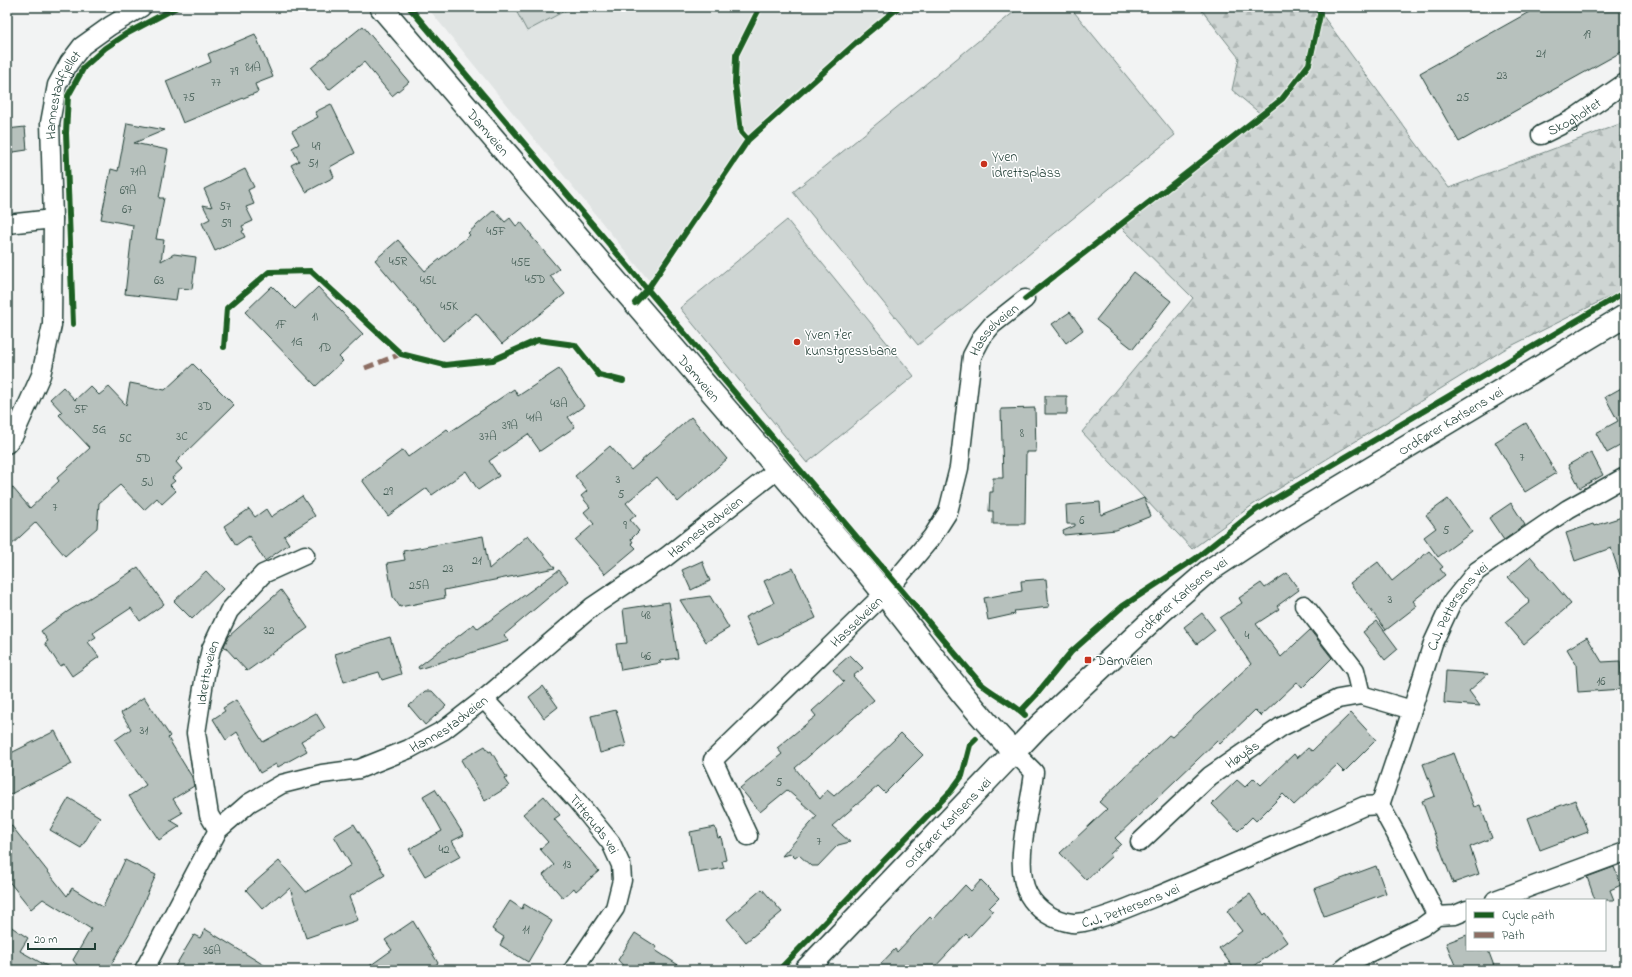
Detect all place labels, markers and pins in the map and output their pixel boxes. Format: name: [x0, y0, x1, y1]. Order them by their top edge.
place label: Yven idrettsplass: [992, 147, 1061, 184]
marker: Yven idrettsplass: [979, 159, 989, 169]
place label: Yven 7'er kunstgressbane: [805, 325, 898, 363]
marker: Yven 7'er kunstgressbane: [792, 337, 802, 347]
place label: Damveien: [1095, 651, 1153, 672]
marker: Damveien: [1083, 655, 1093, 665]

